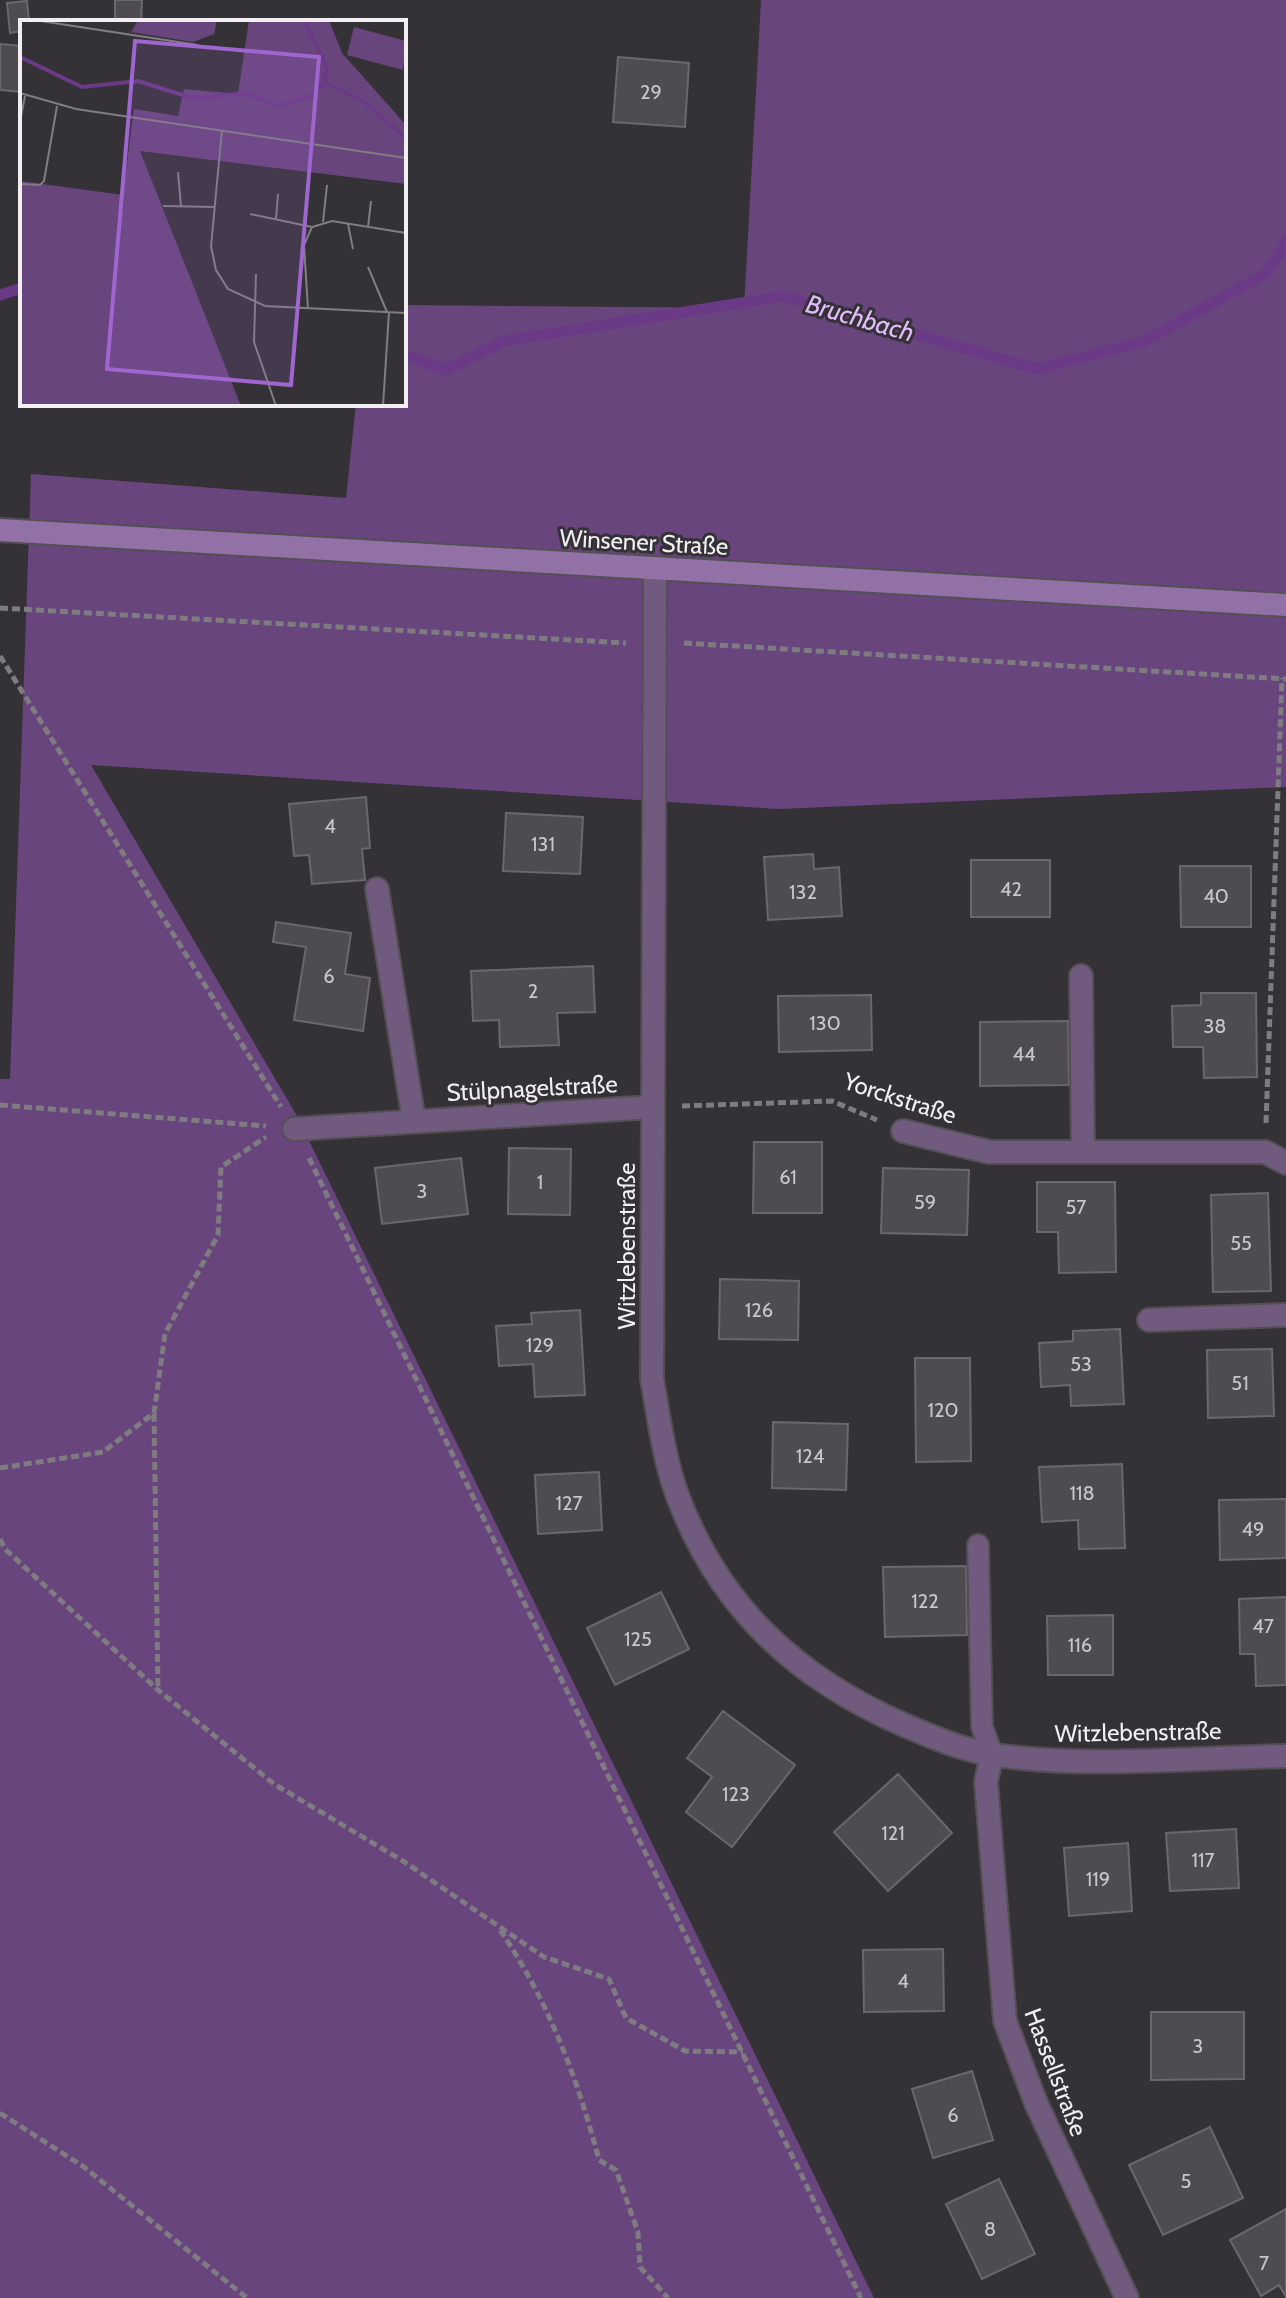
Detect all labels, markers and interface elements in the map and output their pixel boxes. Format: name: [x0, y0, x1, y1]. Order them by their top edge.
inset map: [20, 20, 406, 406]
house number: 29: [640, 80, 662, 104]
water label: Bruchbach: [802, 287, 918, 349]
street label: Winsener Straße: [559, 523, 729, 561]
house number: 4: [324, 814, 336, 838]
house number: 131: [531, 832, 555, 856]
house number: 42: [1000, 877, 1022, 901]
house number: 132: [789, 880, 817, 904]
house number: 40: [1203, 884, 1229, 908]
house number: 6: [323, 964, 335, 988]
house number: 2: [528, 979, 538, 1003]
house number: 130: [809, 1011, 841, 1035]
house number: 38: [1204, 1014, 1226, 1038]
house number: 44: [1012, 1042, 1036, 1066]
street label: Yorckstraße: [839, 1066, 960, 1130]
street label: Stülpnagelstraße: [446, 1069, 618, 1107]
street label: Witzlebenstraße: [612, 1163, 641, 1329]
house number: 61: [779, 1165, 797, 1189]
house number: 1: [537, 1170, 543, 1194]
house number: 3: [417, 1179, 427, 1203]
house number: 59: [914, 1190, 936, 1214]
house number: 57: [1066, 1195, 1086, 1219]
house number: 55: [1230, 1231, 1252, 1255]
house number: 126: [745, 1298, 773, 1322]
house number: 129: [526, 1333, 554, 1357]
house number: 53: [1070, 1352, 1092, 1376]
house number: 51: [1231, 1371, 1249, 1395]
house number: 120: [928, 1398, 958, 1422]
house number: 124: [796, 1444, 825, 1468]
house number: 118: [1069, 1481, 1095, 1505]
house number: 127: [555, 1491, 583, 1515]
house number: 49: [1242, 1517, 1264, 1541]
house number: 122: [911, 1589, 939, 1613]
house number: 47: [1252, 1614, 1274, 1638]
house number: 125: [624, 1627, 652, 1651]
house number: 116: [1068, 1633, 1092, 1657]
street label: Witzlebenstraße: [1054, 1716, 1222, 1748]
house number: 123: [722, 1782, 750, 1806]
house number: 121: [881, 1821, 905, 1845]
house number: 117: [1191, 1848, 1215, 1872]
house number: 119: [1086, 1867, 1110, 1891]
house number: 4: [897, 1969, 909, 1993]
street label: Hassellstraße: [1018, 2004, 1094, 2140]
house number: 3: [1193, 2034, 1203, 2058]
house number: 6: [947, 2103, 959, 2127]
house number: 5: [1181, 2169, 1191, 2193]
house number: 8: [984, 2217, 996, 2241]
house number: 7: [1259, 2251, 1269, 2275]

